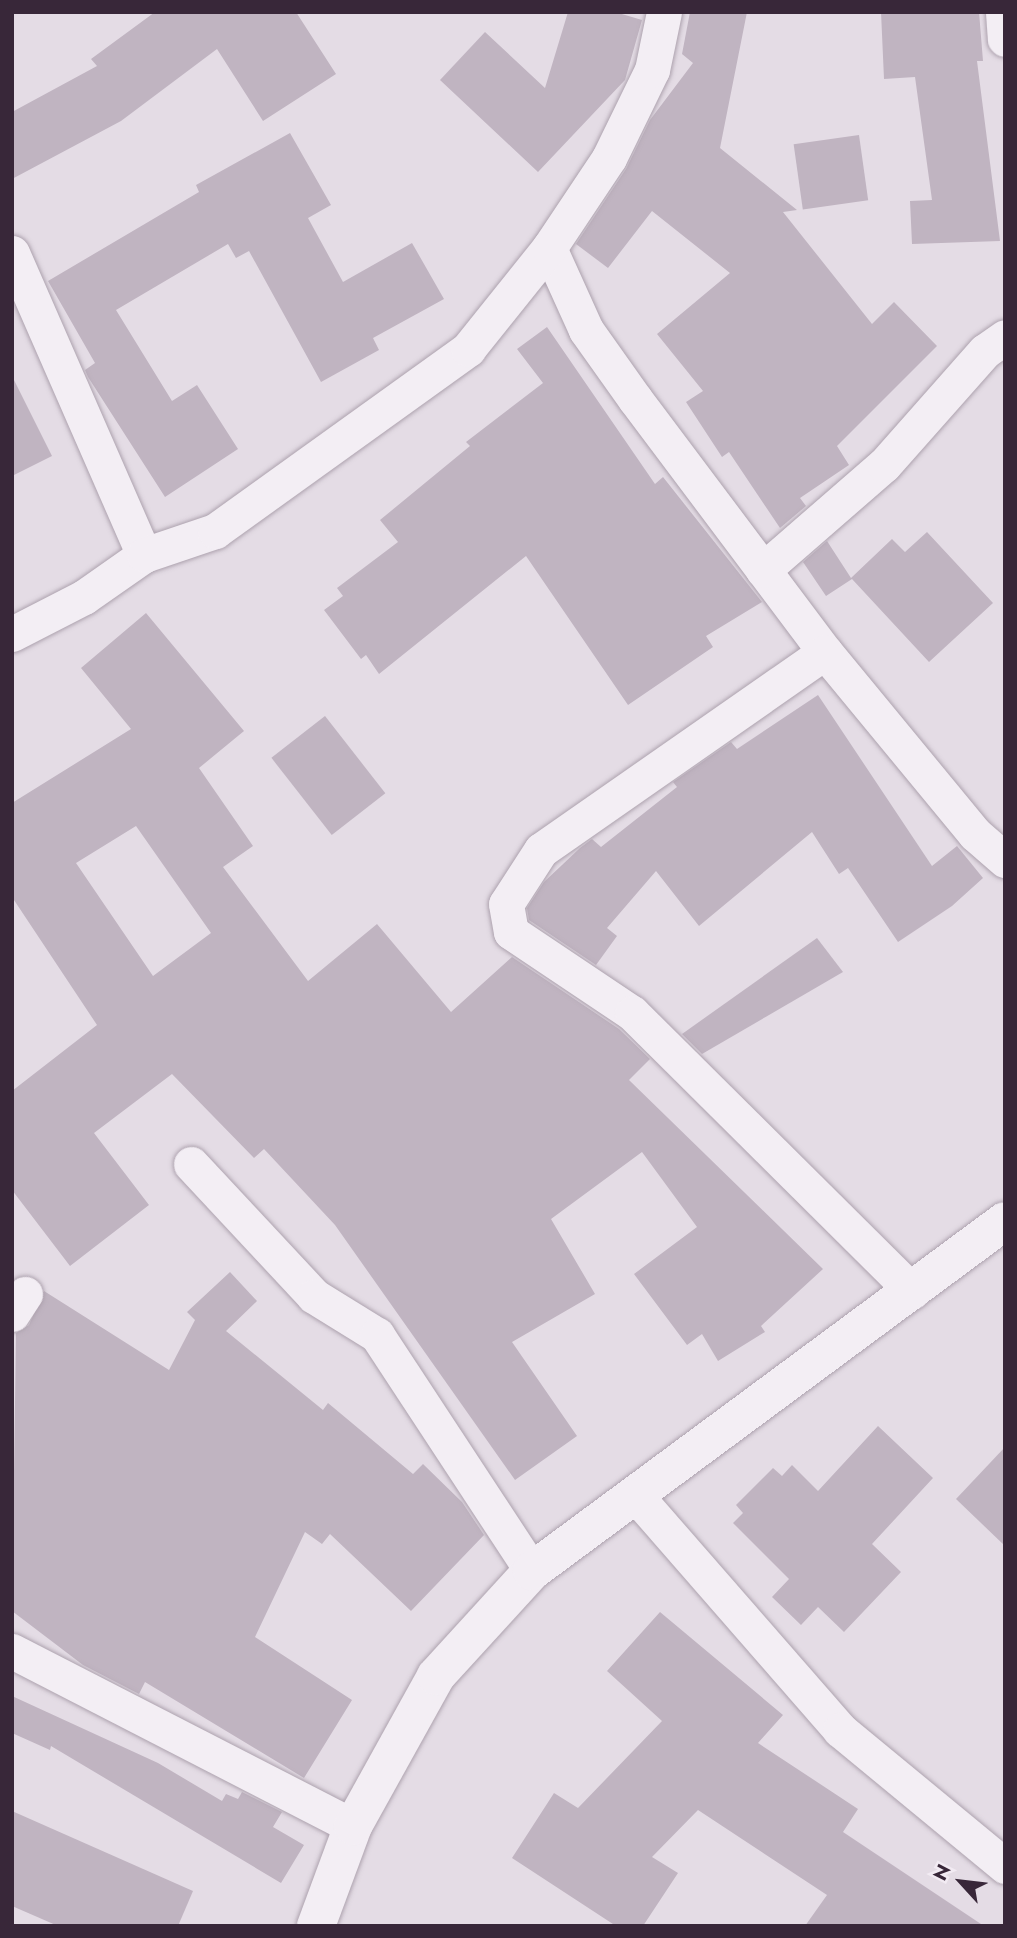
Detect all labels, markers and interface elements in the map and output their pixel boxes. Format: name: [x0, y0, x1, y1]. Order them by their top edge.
north arrow: [926, 1847, 996, 1917]
text: N: [926, 1859, 957, 1885]

